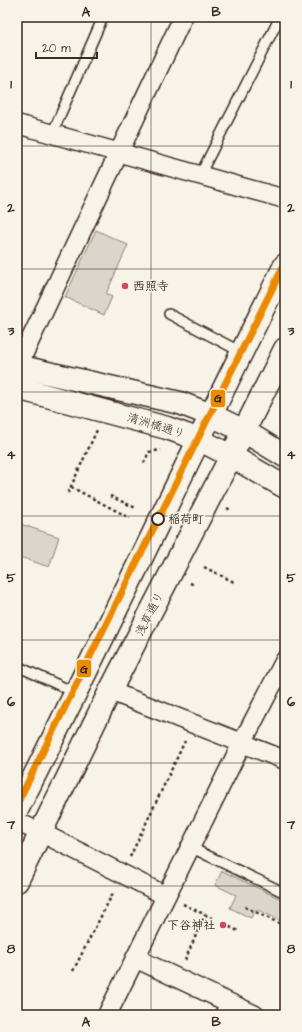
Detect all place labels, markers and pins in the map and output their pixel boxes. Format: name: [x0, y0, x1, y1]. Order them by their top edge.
place label: 西照寺: [133, 278, 169, 295]
marker: 西照寺: [120, 281, 130, 291]
place label: 稲荷町: [168, 511, 204, 528]
marker: 稲荷町: [151, 512, 165, 526]
place label: 下谷神社: [167, 917, 215, 934]
marker: 下谷神社: [218, 920, 228, 930]

